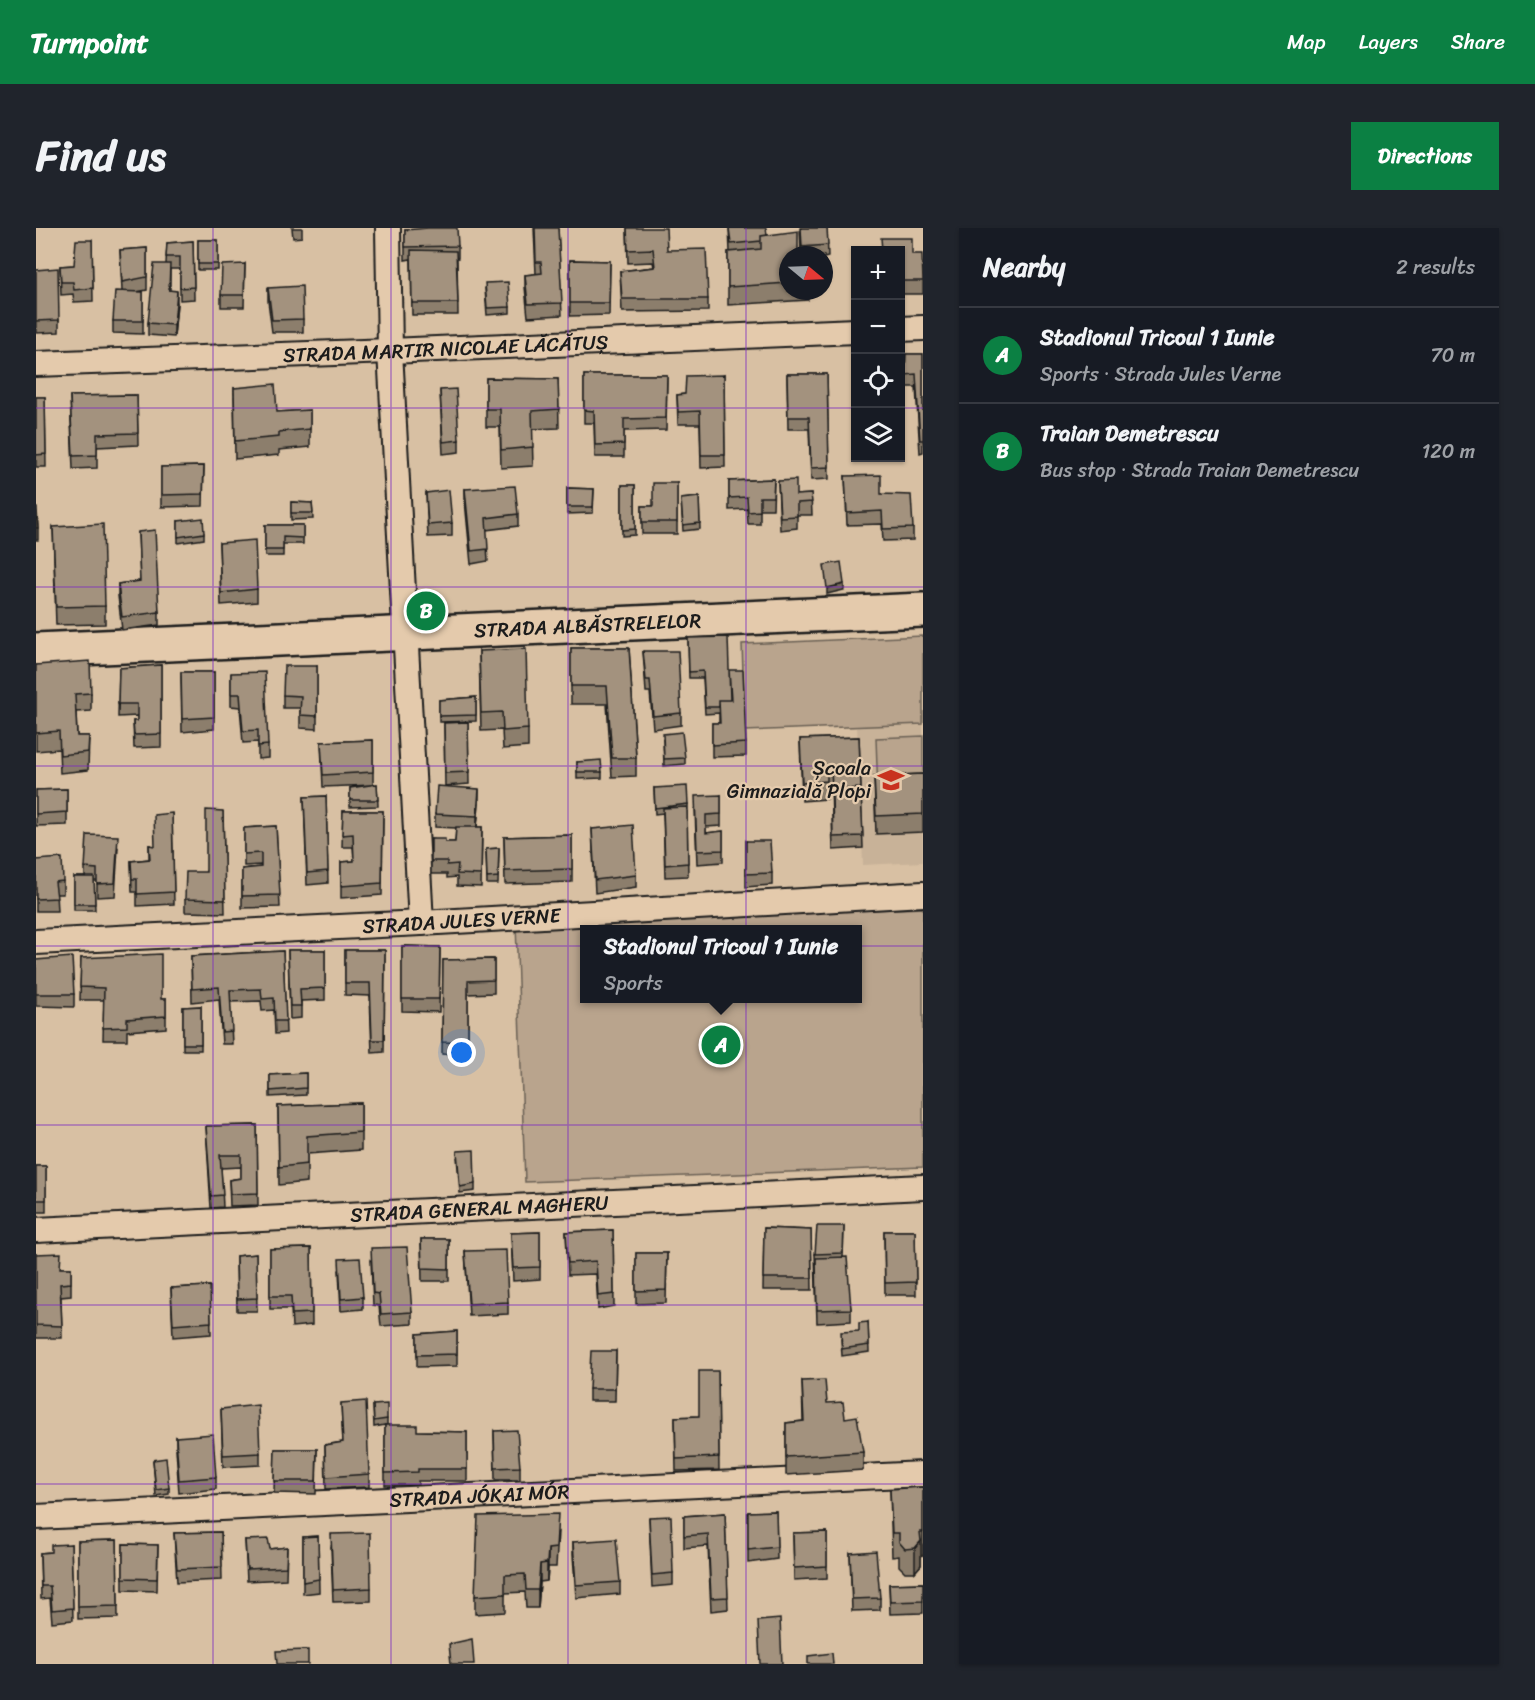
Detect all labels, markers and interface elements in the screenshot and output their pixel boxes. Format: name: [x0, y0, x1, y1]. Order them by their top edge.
text: Turnpoint: [30, 18, 149, 67]
text: Map: [1287, 23, 1326, 61]
text: Layers: [1359, 23, 1418, 61]
text: Share: [1451, 23, 1505, 61]
text: Find us: [36, 119, 166, 193]
button: Directions: [1351, 122, 1499, 190]
text: Nearby: [983, 244, 1065, 290]
north arrow: [779, 246, 833, 300]
map controls: [851, 246, 905, 462]
button: +: [851, 246, 905, 300]
text: 2 results: [1396, 250, 1475, 285]
button: −: [851, 300, 905, 354]
text: Stadionul Tricoul 1 Iunie: [1040, 318, 1275, 357]
street label: STRADA MARTIR NICOLAE LĂCĂTUȘ: [282, 324, 610, 372]
text: A: [996, 338, 1009, 373]
text: 70 m: [1430, 338, 1475, 373]
button: locate: [851, 354, 905, 408]
text: Sports · Strada Jules Verne: [1040, 357, 1281, 392]
button: layers: [851, 408, 905, 462]
text: Traian Demetrescu: [1040, 414, 1219, 453]
text: B: [996, 434, 1009, 469]
text: 120 m: [1422, 434, 1475, 469]
text: Bus stop · Strada Traian Demetrescu: [1040, 453, 1359, 488]
pin: B: [406, 588, 446, 634]
street label: STRADA ALBĂSTRELELOR: [473, 603, 702, 648]
place label: Școala Gimnazială Plopi: [727, 751, 871, 809]
school or university icon: Școala Gimnazială Plopi: [876, 765, 906, 795]
street label: STRADA JULES VERNE: [361, 897, 563, 943]
popup: [580, 925, 862, 1003]
text: Stadionul Tricoul 1 Iunie: [604, 927, 838, 966]
text: Sports: [604, 966, 662, 1001]
pin: A: [702, 1022, 740, 1068]
your location: [447, 1038, 476, 1067]
street label: STRADA GENERAL MAGHERU: [349, 1185, 610, 1232]
street label: STRADA JÓKAI MÓR: [389, 1474, 570, 1517]

